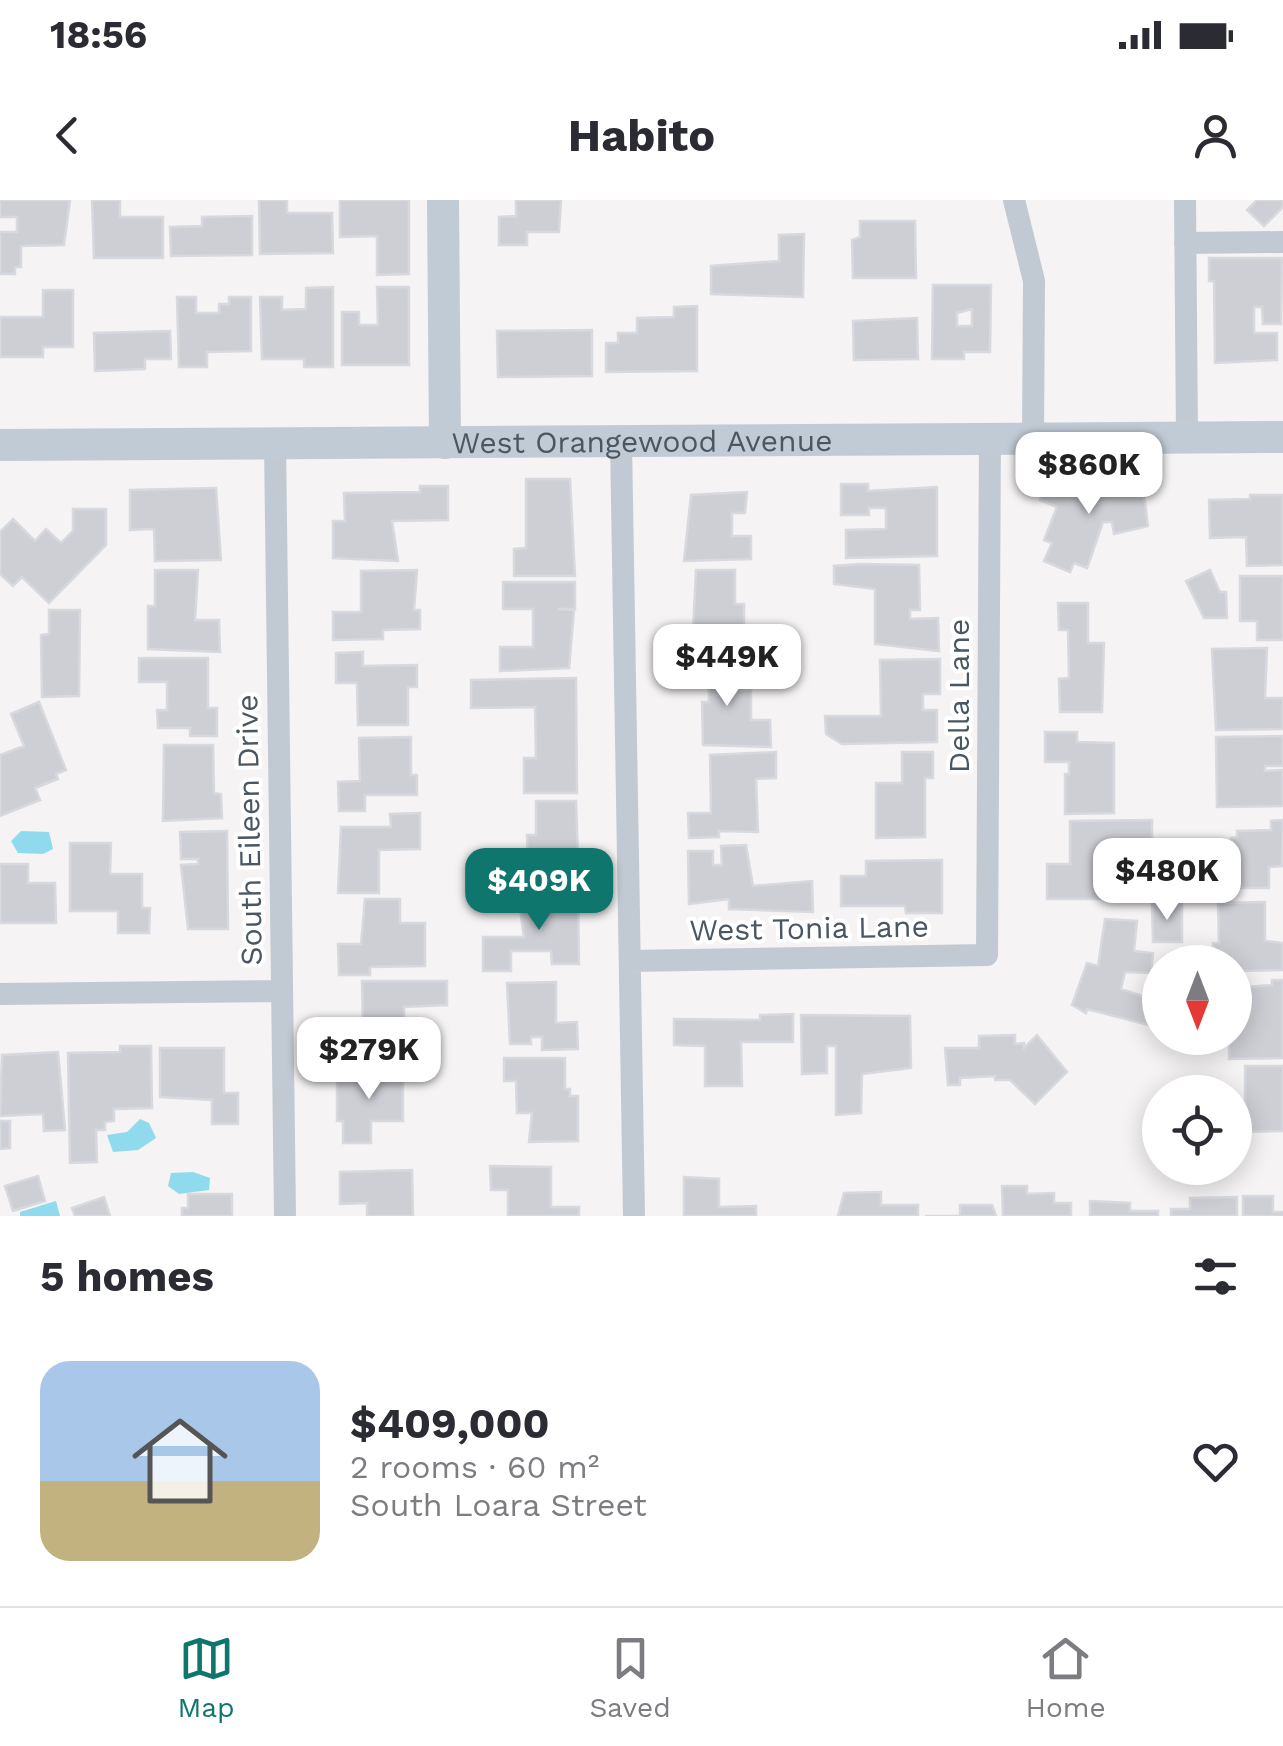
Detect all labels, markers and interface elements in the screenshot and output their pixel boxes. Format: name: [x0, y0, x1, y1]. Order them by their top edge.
text: 18:56: [50, 13, 147, 57]
icon: back: [40, 108, 95, 163]
icon: person: [1188, 108, 1243, 163]
text: Habito: [568, 109, 715, 162]
street label: West Orangewood Avenue: [451, 422, 833, 460]
pin: $860K: [1019, 432, 1159, 517]
text: $860K: [1037, 445, 1141, 483]
street label: Della Lane: [941, 619, 976, 773]
pin: $449K: [657, 624, 797, 709]
text: $449K: [675, 637, 779, 675]
street label: South Eileen Drive: [229, 694, 269, 966]
pin: $480K: [1097, 838, 1237, 923]
pin: $409K: [469, 848, 609, 933]
text: $480K: [1115, 851, 1219, 889]
text: $409K: [487, 861, 591, 899]
street label: West Tonia Lane: [689, 908, 929, 948]
north arrow: [1142, 945, 1252, 1055]
map controls: [1142, 945, 1252, 1185]
pin: $279K: [299, 1017, 439, 1102]
text: $279K: [319, 1030, 419, 1068]
button: locate: [1142, 1075, 1252, 1185]
icon: filters: [1188, 1249, 1243, 1304]
text: 5 homes: [40, 1252, 214, 1301]
text: $409,000: [350, 1399, 550, 1448]
icon: home: [120, 1401, 240, 1521]
icon: heart: [1188, 1434, 1243, 1489]
text: 2 rooms · 60 m²: [350, 1448, 599, 1486]
text: South Loara Street: [350, 1486, 647, 1524]
tab: Map: [177, 1631, 235, 1724]
tab: Saved: [589, 1631, 671, 1724]
tab: Home: [1026, 1631, 1106, 1724]

